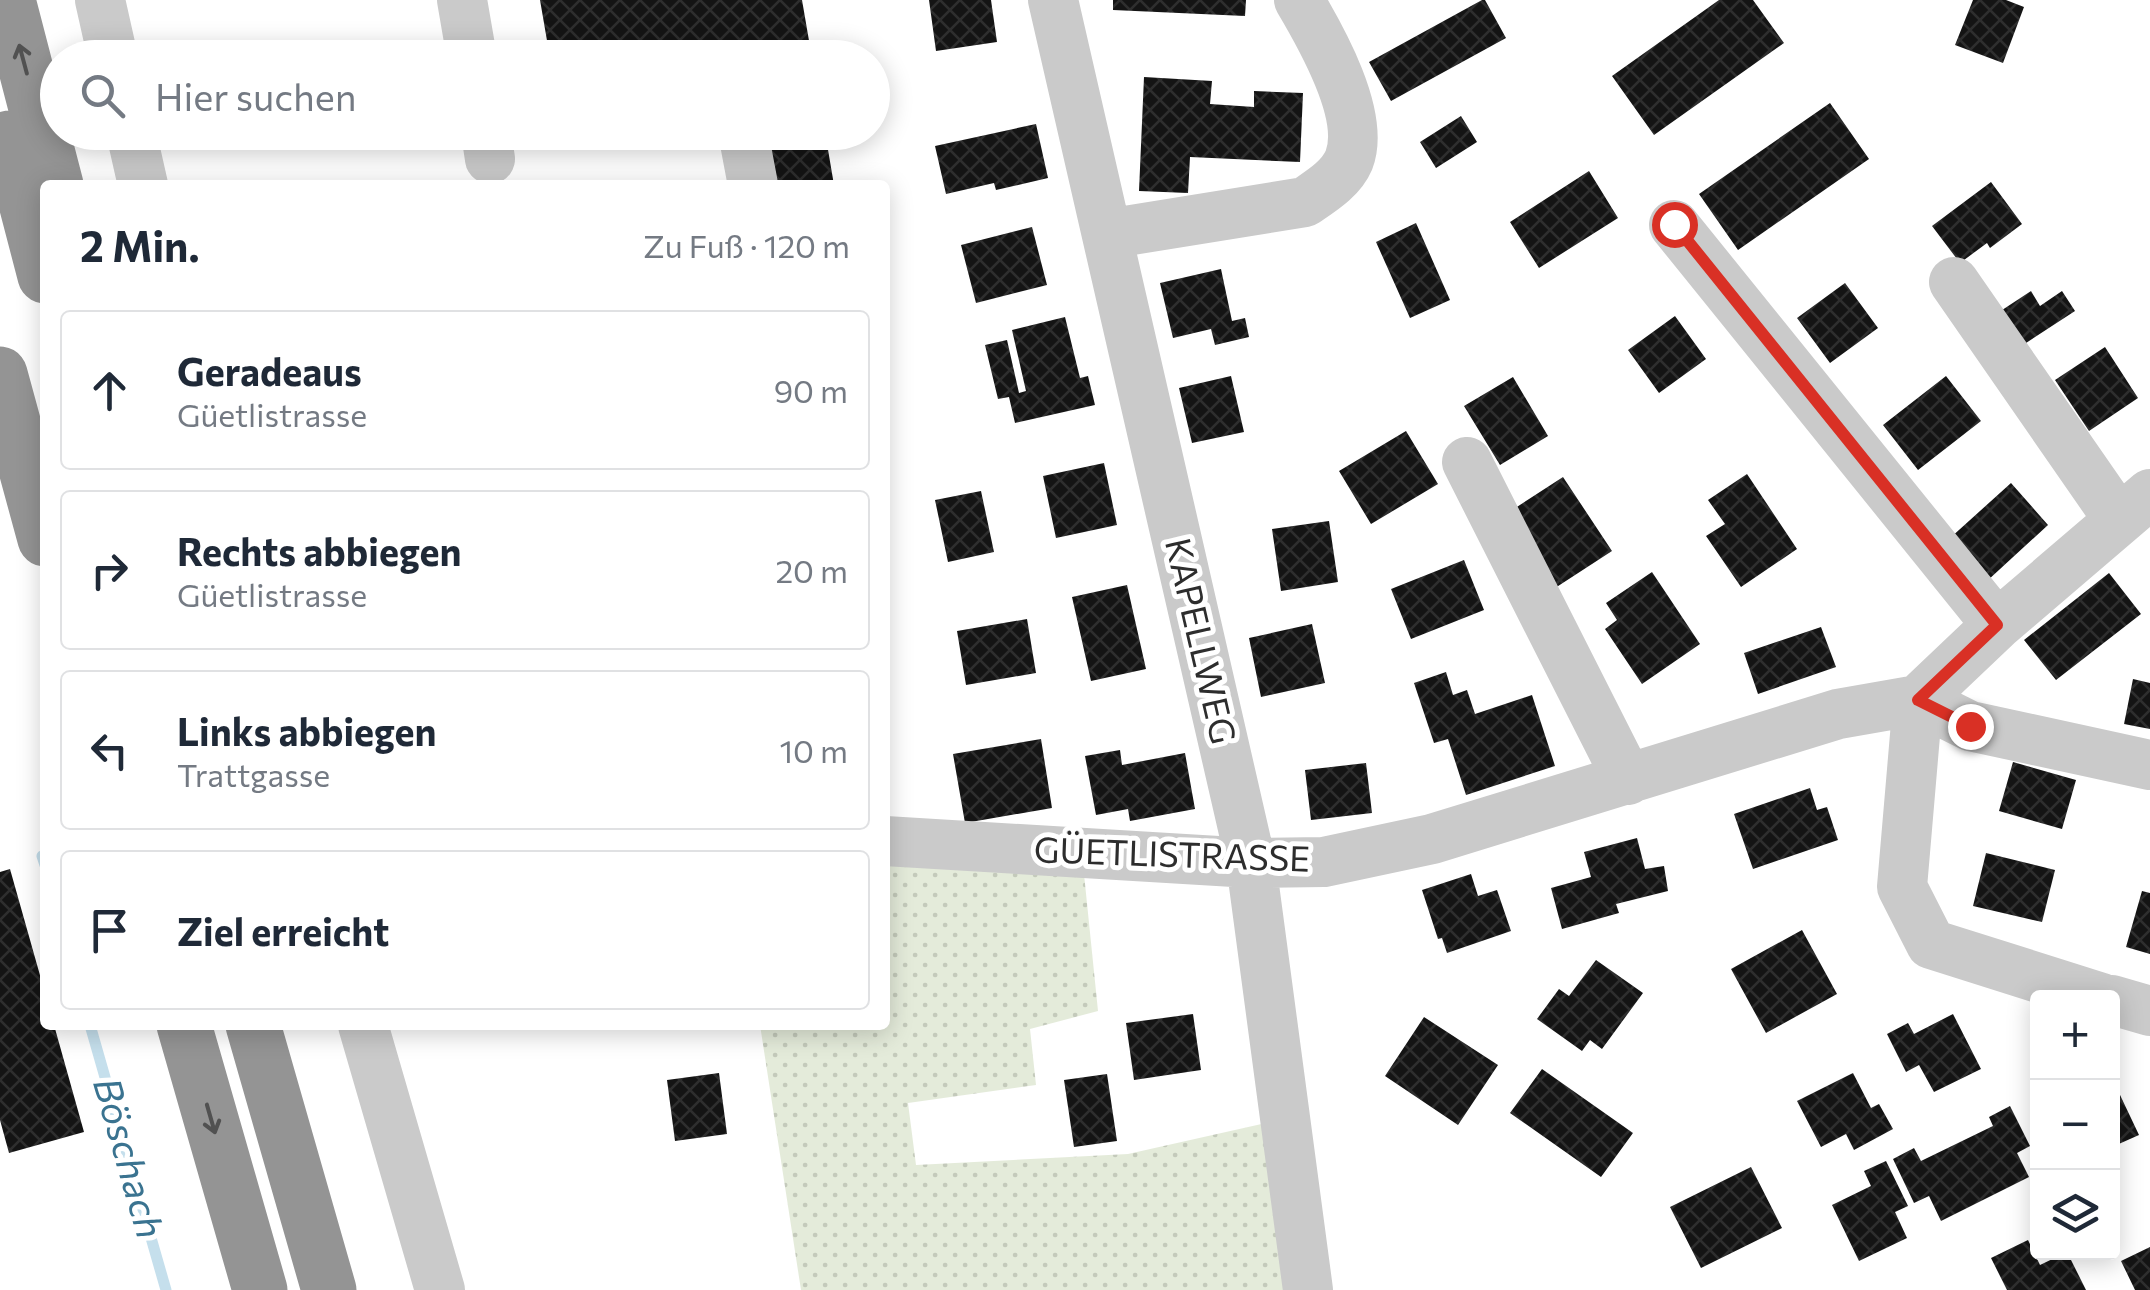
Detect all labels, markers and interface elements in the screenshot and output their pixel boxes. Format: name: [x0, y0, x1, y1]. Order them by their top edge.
search box: [40, 40, 890, 150]
one-way arrow: [13, 44, 31, 76]
icon: search: [75, 68, 130, 123]
text: Hier suchen: [155, 72, 357, 119]
route start: [1652, 202, 1698, 248]
text: 2 Min.: [80, 219, 200, 271]
text: Zu Fuß · 120 m: [643, 225, 850, 265]
text: Geradeaus: [177, 347, 362, 394]
icon: ahead: [82, 363, 137, 418]
text: 90 m: [774, 370, 848, 410]
text: Güetlistrasse: [177, 394, 367, 434]
text: Rechts abbiegen: [177, 527, 461, 574]
street label: KAPELLWEG: [1158, 533, 1247, 747]
icon: right: [82, 543, 137, 598]
text: 20 m: [775, 550, 848, 590]
text: Güetlistrasse: [177, 574, 367, 614]
route end: [1948, 704, 1994, 750]
text: Links abbiegen: [177, 707, 437, 754]
icon: left: [82, 723, 137, 778]
text: 10 m: [779, 730, 848, 770]
text: Trattgasse: [177, 754, 330, 794]
street label: GÜETLISTRASSE: [1033, 826, 1311, 879]
icon: arrive: [82, 903, 137, 958]
text: Ziel erreicht: [177, 907, 389, 954]
map controls: [2030, 990, 2120, 1260]
button: +: [2030, 990, 2120, 1080]
water label: Böschach: [85, 1071, 176, 1243]
button: −: [2030, 1080, 2120, 1170]
one-way arrow: [203, 1103, 221, 1134]
button: layers: [2030, 1170, 2120, 1260]

